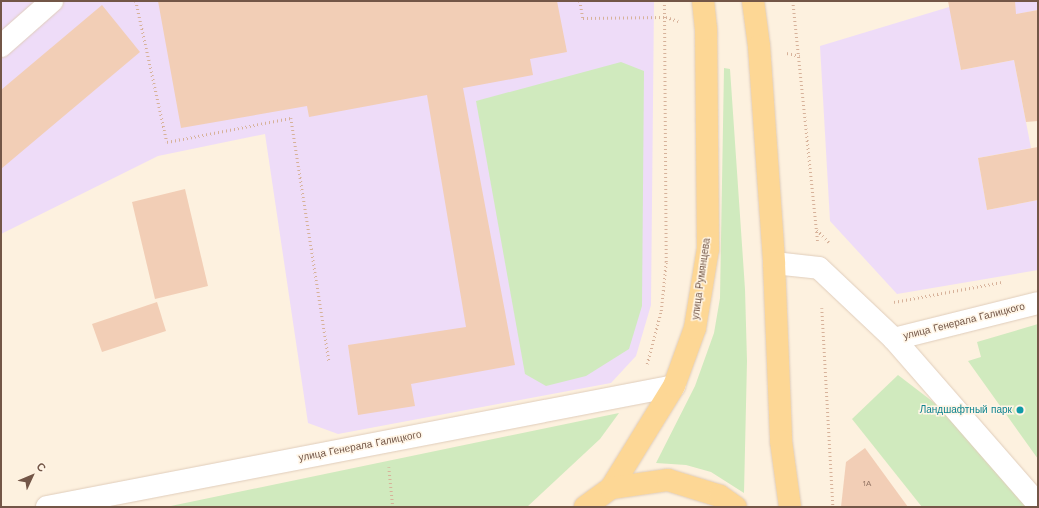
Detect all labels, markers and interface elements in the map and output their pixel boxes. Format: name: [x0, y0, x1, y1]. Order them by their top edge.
street label: улица Румянцева: [689, 237, 713, 321]
street label: улица Генерала Галицкого: [902, 300, 1026, 342]
place label: Ландшафтный парк: [920, 404, 1012, 416]
marker: Ландшафтный парк: [1015, 405, 1025, 415]
street label: улица Генерала Галицкого: [298, 428, 422, 464]
north arrow: [12, 456, 52, 496]
text: С: [34, 460, 48, 475]
house number: 1А: [863, 479, 871, 489]

